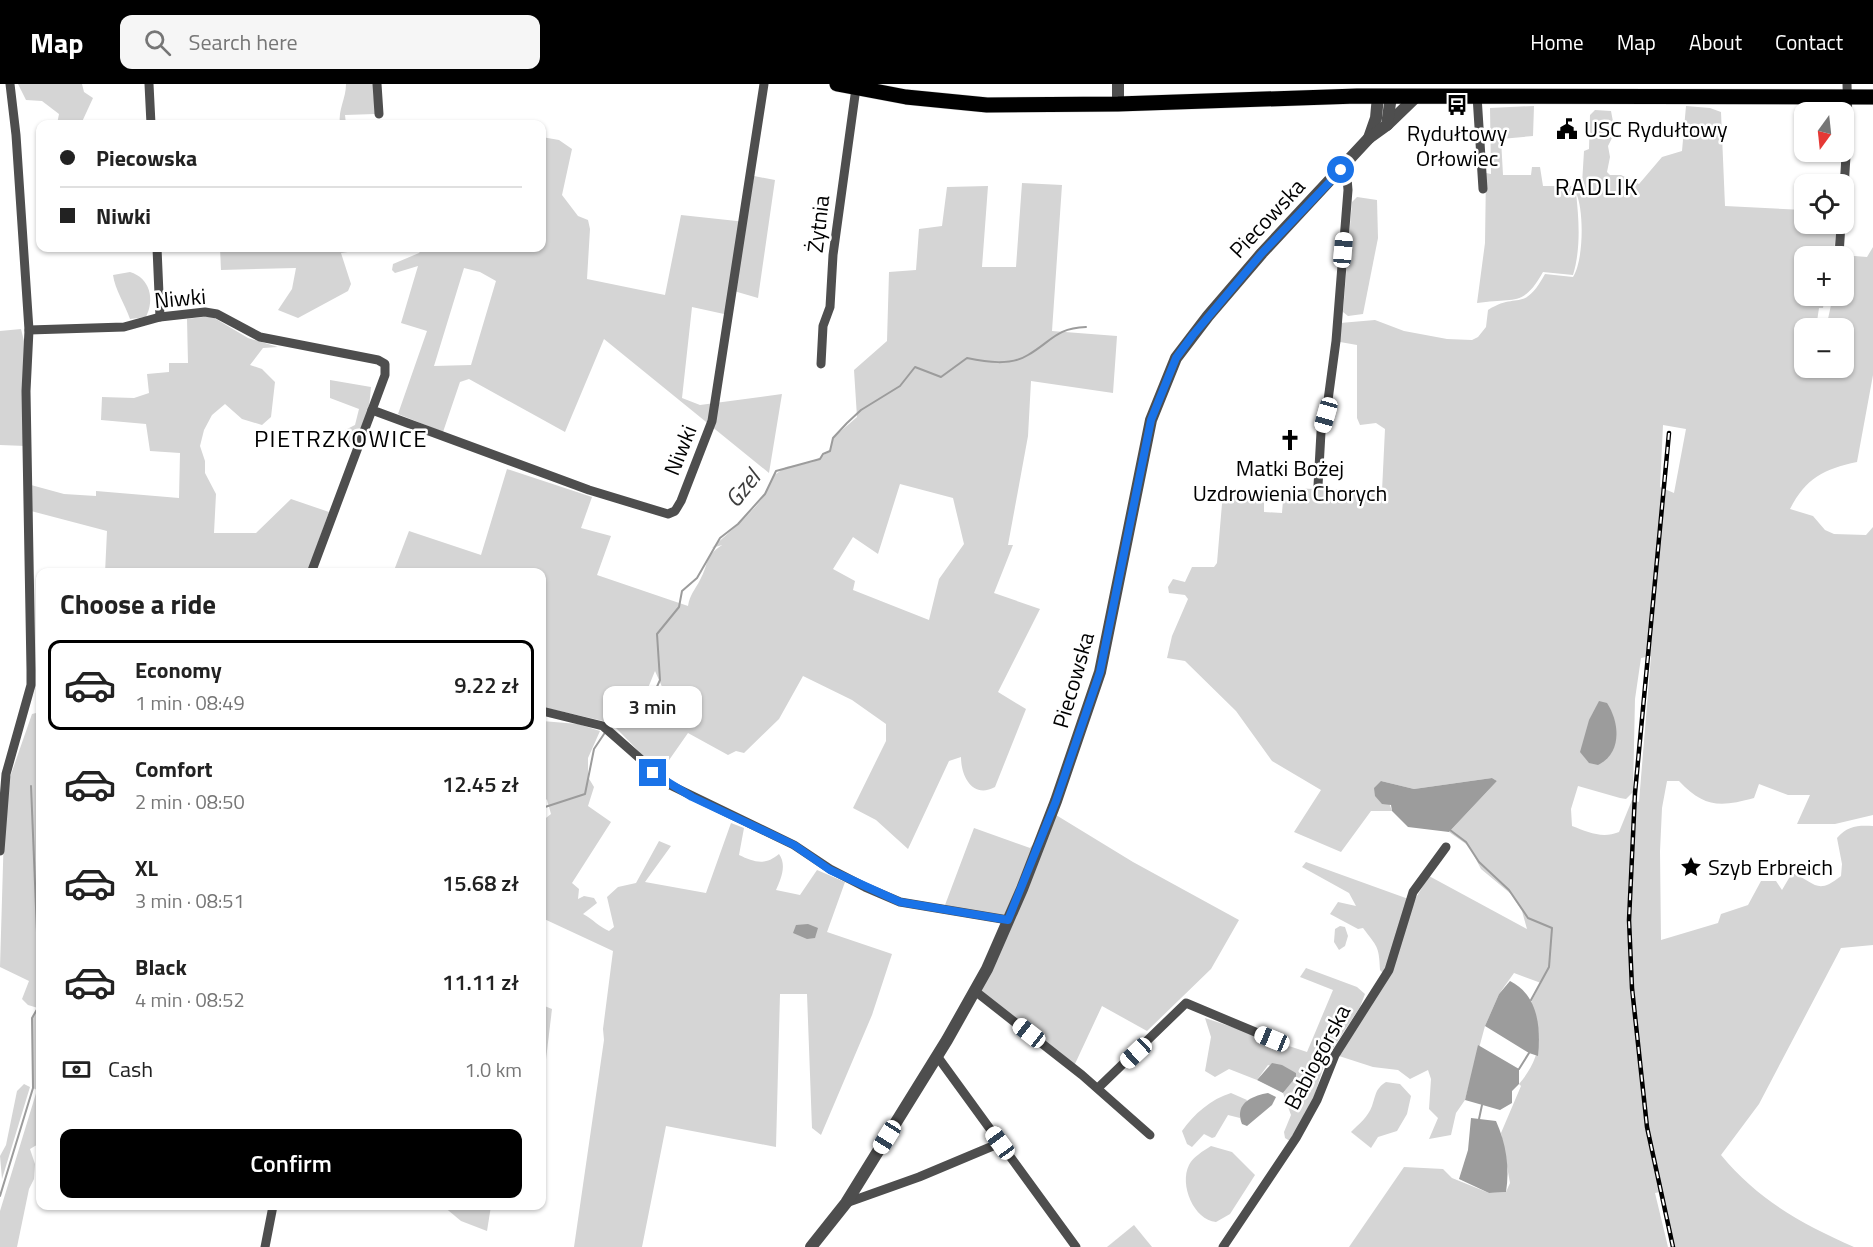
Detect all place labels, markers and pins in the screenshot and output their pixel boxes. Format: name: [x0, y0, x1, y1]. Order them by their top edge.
bus stop icon: Rydułtowy Orłowiec: [1445, 93, 1469, 117]
place label: USC Rydułtowy: [1584, 112, 1728, 146]
place label: Rydułtowy Orłowiec: [1407, 116, 1508, 175]
public building icon: USC Rydułtowy: [1555, 117, 1579, 141]
church icon: Matki Bożej Uzdrowienia Chorych: [1278, 428, 1302, 452]
place label: Matki Bożej Uzdrowienia Chorych: [1193, 451, 1387, 510]
place label: Szyb Erbreich: [1708, 850, 1833, 884]
place icon: Szyb Erbreich: [1679, 855, 1703, 879]

